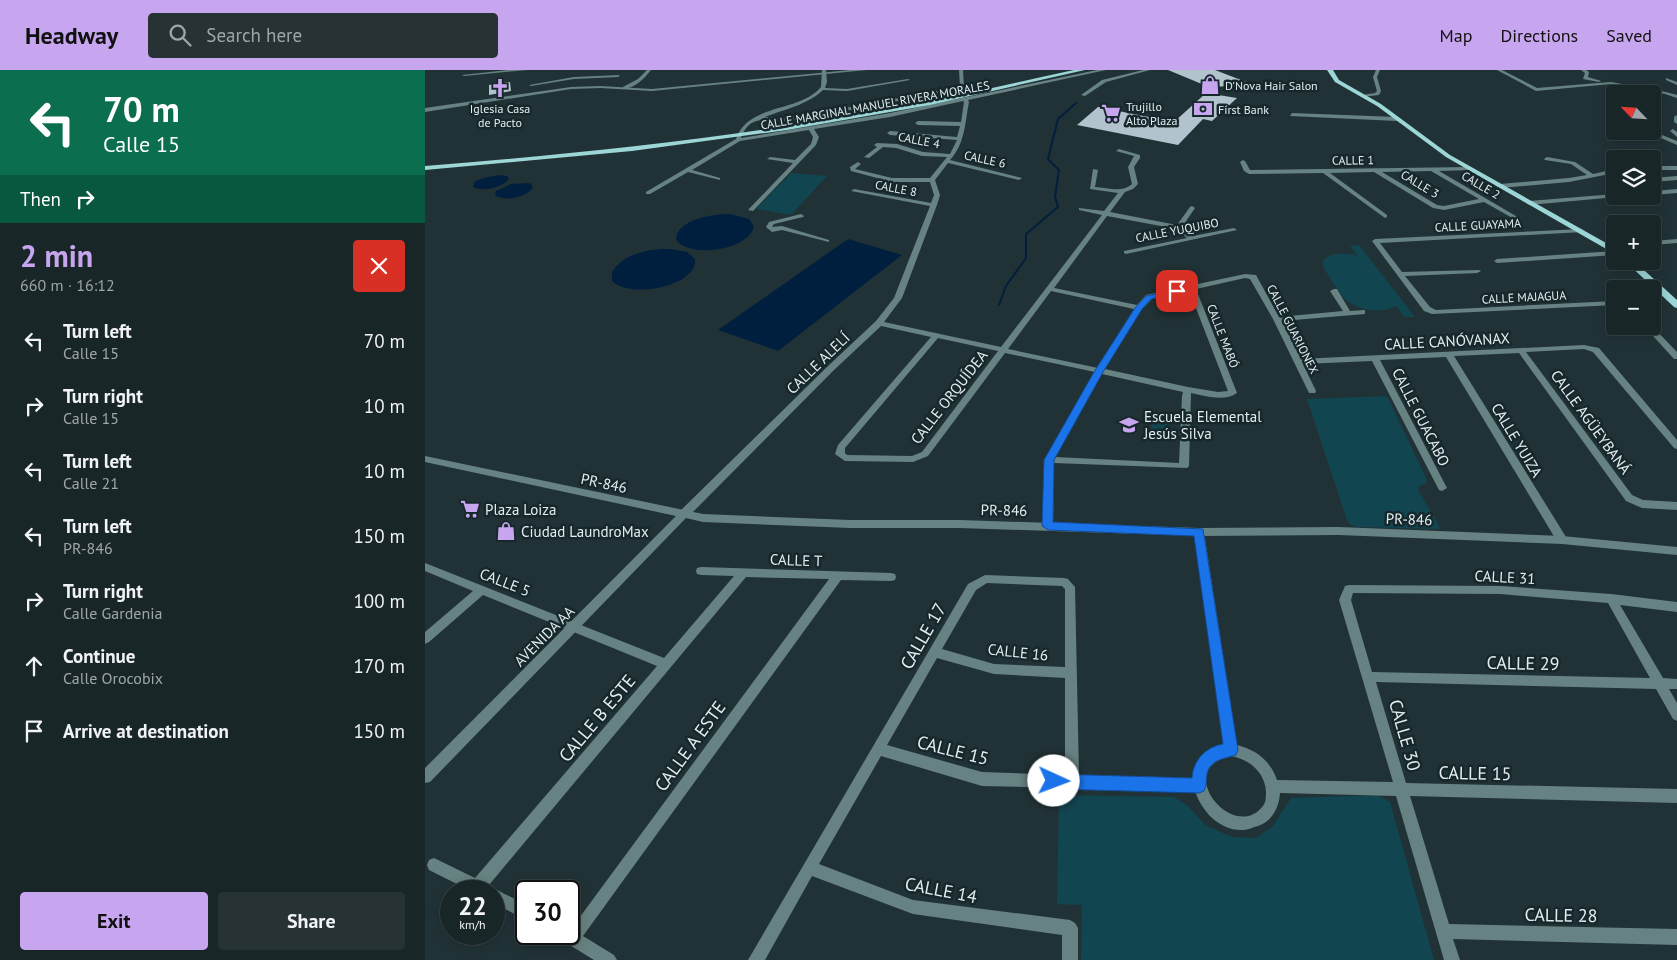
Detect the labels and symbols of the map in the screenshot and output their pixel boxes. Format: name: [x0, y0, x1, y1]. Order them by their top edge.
shop icon: D'Nova Hair Salon: [1199, 74, 1221, 96]
church icon: Iglesia Casa de Pacto: [489, 77, 511, 99]
street label: CALLE MARGINAL MANUEL RIVERA MORALES: [759, 77, 991, 133]
place label: D'Nova Hair Salon: [1225, 78, 1318, 93]
north arrow: [1606, 85, 1661, 140]
bank icon: First Bank: [1192, 98, 1214, 120]
place label: Trujillo Alto Plaza: [1126, 99, 1178, 128]
place label: Iglesia Casa de Pacto: [470, 101, 530, 130]
supermarket icon: Trujillo Alto Plaza: [1100, 102, 1122, 124]
place label: First Bank: [1218, 102, 1269, 117]
street label: CALLE 4: [897, 129, 942, 151]
street label: CALLE 6: [963, 147, 1007, 171]
street label: CALLE 1: [1332, 152, 1374, 168]
street label: CALLE 3: [1398, 167, 1442, 201]
street label: CALLE 2: [1459, 168, 1503, 202]
street label: CALLE 8: [874, 177, 918, 199]
street label: CALLE YUQUIBO: [1134, 215, 1220, 245]
street label: CALLE GUAYAMA: [1434, 215, 1522, 235]
pin: [1156, 270, 1198, 312]
street label: CALLE GUARIONEX: [1264, 282, 1322, 377]
street label: CALLE MAJAGUA: [1481, 287, 1567, 307]
street label: CALLE MABÓ: [1204, 302, 1242, 370]
street label: CALLE ALELÍ: [782, 328, 854, 398]
street label: CALLE CANÓVANAX: [1384, 328, 1510, 354]
street label: CALLE ORQUÍDEA: [906, 346, 992, 448]
street label: CALLE GUACABO: [1388, 365, 1454, 469]
street label: CALLE AGÜEYBANÁ: [1547, 366, 1635, 478]
street label: CALLE YUIZA: [1487, 399, 1547, 481]
place label: Escuela Elemental Jesús Silva: [1143, 407, 1262, 443]
school or university icon: Escuela Elemental Jesús Silva: [1118, 414, 1140, 436]
street label: PR-846: [579, 469, 629, 497]
supermarket icon: Plaza Loiza: [459, 498, 481, 520]
place label: Plaza Loiza: [485, 500, 556, 519]
street label: PR-846: [981, 500, 1027, 520]
street label: PR-846: [1385, 509, 1433, 529]
shop icon: Ciudad LaundroMax: [495, 520, 517, 542]
place label: Ciudad LaundroMax: [521, 522, 649, 541]
street label: CALLE T: [770, 550, 823, 570]
street label: CALLE 5: [477, 564, 533, 600]
street label: CALLE 31: [1474, 566, 1536, 588]
street label: CALLE 17: [895, 599, 951, 673]
street label: AVENIDA AA: [510, 602, 578, 670]
street label: CALLE 16: [987, 639, 1049, 665]
street label: CALLE 29: [1486, 651, 1560, 675]
street label: CALLE B ESTE: [554, 669, 640, 767]
street label: CALLE A ESTE: [649, 696, 731, 796]
street label: CALLE 30: [1384, 697, 1426, 773]
street label: CALLE 15: [915, 730, 991, 770]
position arrow: [1027, 754, 1079, 806]
street label: CALLE 15: [1438, 761, 1512, 785]
street label: CALLE 14: [903, 872, 979, 908]
speed limit sign: 30: [515, 880, 580, 945]
street label: CALLE 28: [1524, 903, 1598, 927]

